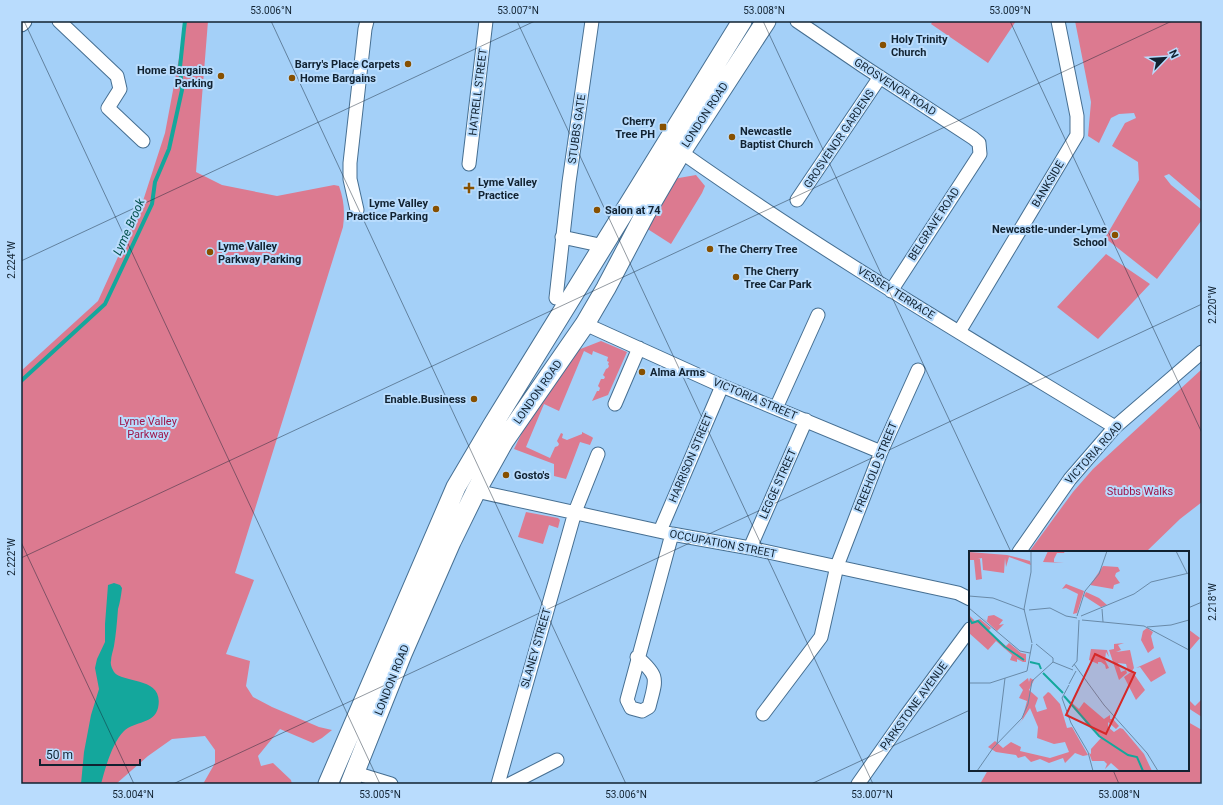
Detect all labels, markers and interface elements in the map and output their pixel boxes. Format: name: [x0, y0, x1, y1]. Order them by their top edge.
text: 53.006°N: [250, 5, 292, 16]
text: 53.007°N: [497, 5, 539, 16]
text: 53.008°N: [743, 5, 785, 16]
text: 53.009°N: [989, 5, 1031, 16]
place label: Holy Trinity Church: [891, 33, 948, 59]
north arrow: [1145, 38, 1185, 78]
marker: Holy Trinity Church: [878, 40, 888, 50]
street label: HATRELL STREET: [466, 47, 490, 136]
text: N: [1166, 48, 1181, 60]
street label: GROSVENOR ROAD: [852, 56, 938, 118]
place label: Barry's Place Carpets: [295, 58, 400, 71]
marker: Barry's Place Carpets: [403, 59, 413, 69]
place label: Home Bargains Parking: [137, 64, 213, 90]
marker: Home Bargains Parking: [216, 71, 226, 81]
place label: Home Bargains: [300, 72, 376, 85]
marker: Home Bargains: [287, 73, 297, 83]
street label: LONDON ROAD: [679, 80, 731, 150]
street label: GROSVENOR GARDENS: [801, 87, 877, 191]
street label: STUBBS GATE: [566, 93, 588, 165]
place label: Cherry Tree PH: [615, 115, 655, 141]
marker: Cherry Tree PH: [658, 122, 668, 132]
place label: Newcastle Baptist Church: [740, 125, 813, 151]
marker: Newcastle Baptist Church: [727, 132, 737, 142]
street label: BANKSIDE: [1029, 158, 1067, 210]
place label: Lyme Valley Practice: [478, 176, 538, 202]
marker: Lyme Valley Practice: [463, 182, 475, 194]
street label: BELGRAVE ROAD: [906, 185, 962, 263]
water label: Lyme Brook: [110, 195, 148, 258]
place label: Lyme Valley Practice Parking: [346, 197, 428, 223]
marker: Lyme Valley Practice Parking: [431, 204, 441, 214]
place label: Salon at 74: [605, 204, 661, 217]
marker: Salon at 74: [592, 205, 602, 215]
place label: Newcastle-under-Lyme School: [992, 223, 1107, 249]
marker: Newcastle-under-Lyme School: [1110, 230, 1120, 240]
place label: Lyme Valley Parkway Parking: [218, 240, 301, 266]
text: 2.224°W: [6, 241, 17, 279]
place label: The Cherry Tree: [718, 243, 797, 256]
marker: The Cherry Tree: [705, 244, 715, 254]
marker: Lyme Valley Parkway Parking: [205, 247, 215, 257]
street label: VESSEY TERRACE: [855, 264, 937, 322]
place label: The Cherry Tree Car Park: [744, 265, 812, 291]
marker: The Cherry Tree Car Park: [731, 272, 741, 282]
text: 2.220°W: [1207, 286, 1218, 324]
street label: LONDON ROAD: [511, 358, 565, 426]
place label: Alma Arms: [650, 366, 705, 379]
marker: Alma Arms: [637, 367, 647, 377]
street label: VICTORIA STREET: [711, 375, 799, 423]
place label: Enable.Business: [384, 393, 466, 406]
marker: Enable.Business: [469, 394, 479, 404]
street label: HARRISON STREET: [666, 411, 716, 504]
park label: Lyme Valley Parkway: [119, 415, 178, 441]
street label: VICTORIA ROAD: [1063, 419, 1125, 487]
street label: FREEHOLD STREET: [852, 420, 900, 514]
street label: LEGGE STREET: [757, 447, 799, 521]
place label: Gosto's: [514, 469, 550, 482]
marker: Gosto's: [501, 470, 511, 480]
park label: Stubbs Walks: [1107, 485, 1174, 498]
street label: OCCUPATION STREET: [669, 527, 778, 561]
text: 2.222°W: [6, 538, 17, 576]
inset map: [969, 551, 1189, 771]
text: 2.218°W: [1207, 583, 1218, 621]
street label: SLANEY STREET: [518, 606, 554, 689]
street label: LONDON ROAD: [372, 643, 412, 717]
street label: PARKSTONE AVENUE: [878, 659, 950, 753]
scale bar: [40, 741, 140, 767]
text: 50 m: [46, 748, 73, 762]
text: 53.004°N: [112, 789, 154, 800]
text: 53.005°N: [359, 789, 401, 800]
text: 53.006°N: [605, 789, 647, 800]
text: 53.007°N: [851, 789, 893, 800]
text: 53.008°N: [1098, 789, 1140, 800]

